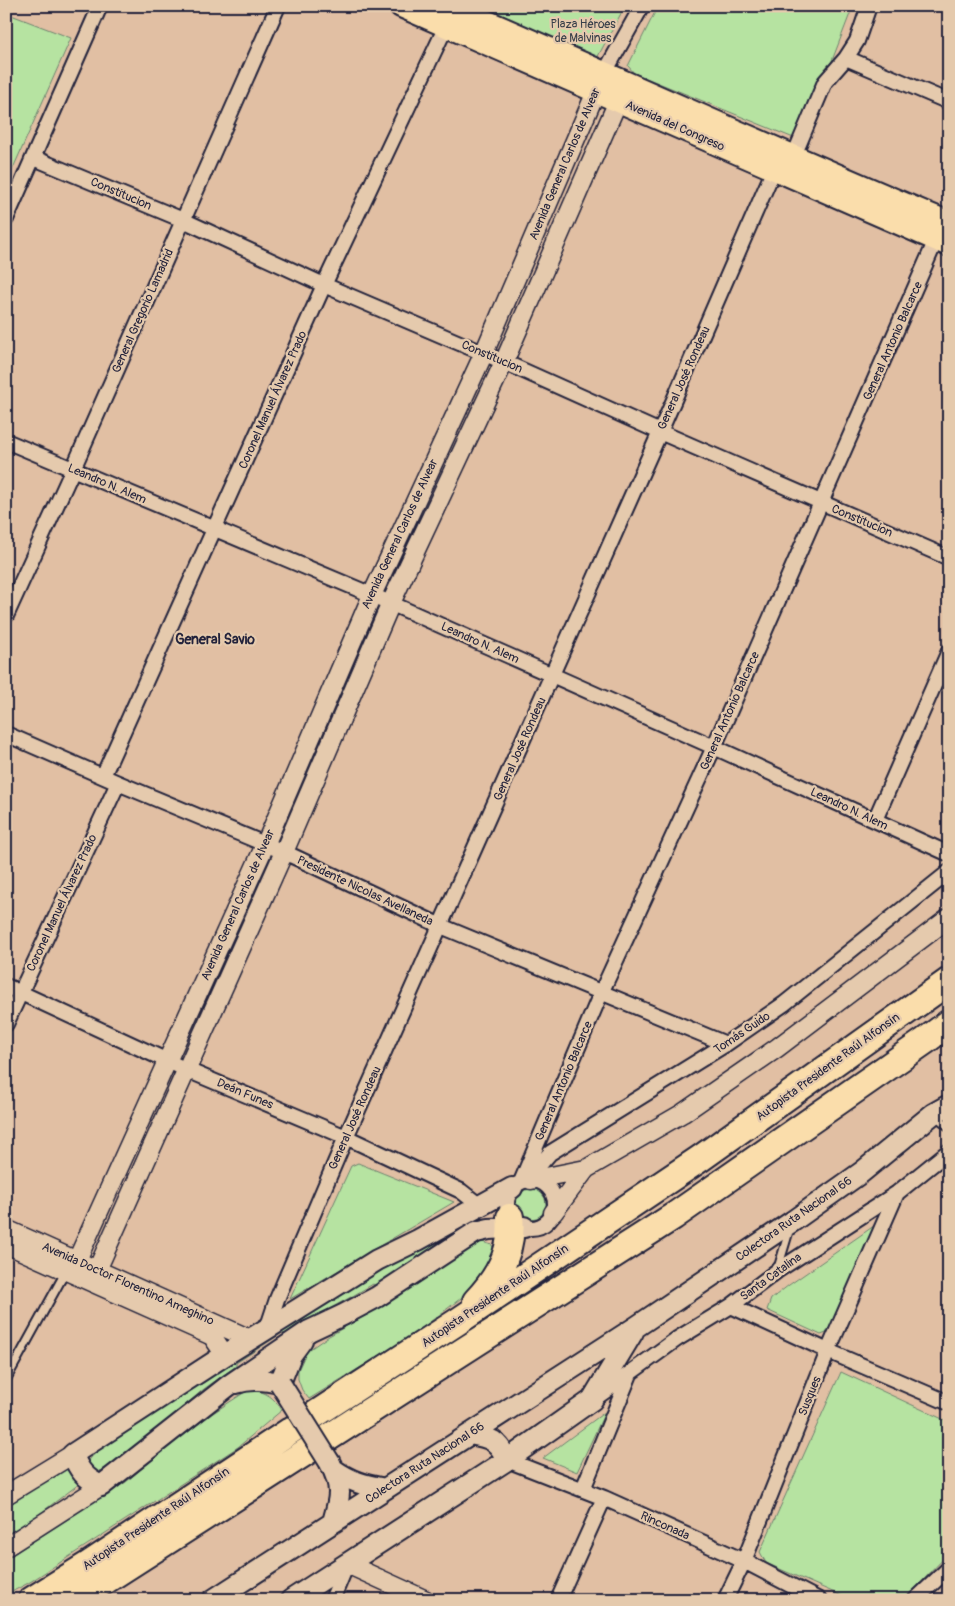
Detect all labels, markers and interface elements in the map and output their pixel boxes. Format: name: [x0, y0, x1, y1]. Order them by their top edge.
park label: Plaza Héroes de Malvinas: [550, 17, 616, 46]
street label: Avenida General Carlos de Alvear: [526, 85, 604, 242]
street label: Avenida del Congreso: [623, 97, 727, 155]
street label: Constitucion: [88, 174, 154, 214]
street label: General Gregorio Lamadrid: [109, 247, 177, 375]
street label: General Antonio Balcarce: [860, 279, 926, 403]
street label: General José Rondeau: [654, 324, 714, 432]
street label: Coronel Manuel Álvarez Prado: [235, 328, 310, 471]
street label: Constitucion: [459, 337, 525, 377]
street label: Avenida General Carlos de Alvear: [359, 456, 442, 611]
street label: Leandro N. Alem: [65, 461, 149, 507]
street label: Constitucion: [829, 501, 895, 541]
street label: Leandro N. Alem: [439, 619, 522, 667]
district label: General Savio: [175, 631, 255, 648]
street label: General Antonio Balcarce: [697, 649, 763, 773]
street label: General José Rondeau: [490, 695, 550, 803]
street label: Leandro N. Alem: [808, 784, 891, 834]
street label: Avenida General Carlos de Alvear: [198, 827, 278, 983]
street label: Coronel Manuel Álvarez Prado: [23, 831, 101, 974]
street label: Presidente Nicolas Avellaneda: [295, 853, 436, 929]
street label: Tomás Guido: [711, 1008, 773, 1057]
street label: Autopista Presidente Raúl Alfonsín: [753, 1010, 903, 1124]
street label: General Antonio Balcarce: [532, 1019, 596, 1143]
street label: General José Rondeau: [325, 1064, 385, 1172]
street label: Deán Funes: [215, 1075, 276, 1113]
street label: Colectora Ruta Nacional 66: [733, 1173, 855, 1265]
street label: Avenida Doctor Florentino Ameghino: [40, 1239, 217, 1329]
street label: Autopista Presidente Raúl Alfonsín: [419, 1241, 571, 1351]
street label: Santa Catalina: [737, 1249, 805, 1304]
street label: Susques: [795, 1373, 825, 1418]
street label: Colectora Ruta Nacional 66: [363, 1419, 487, 1507]
street label: Autopista Presidente Raúl Alfonsín: [80, 1464, 232, 1574]
street label: Rinconada: [638, 1509, 692, 1544]

